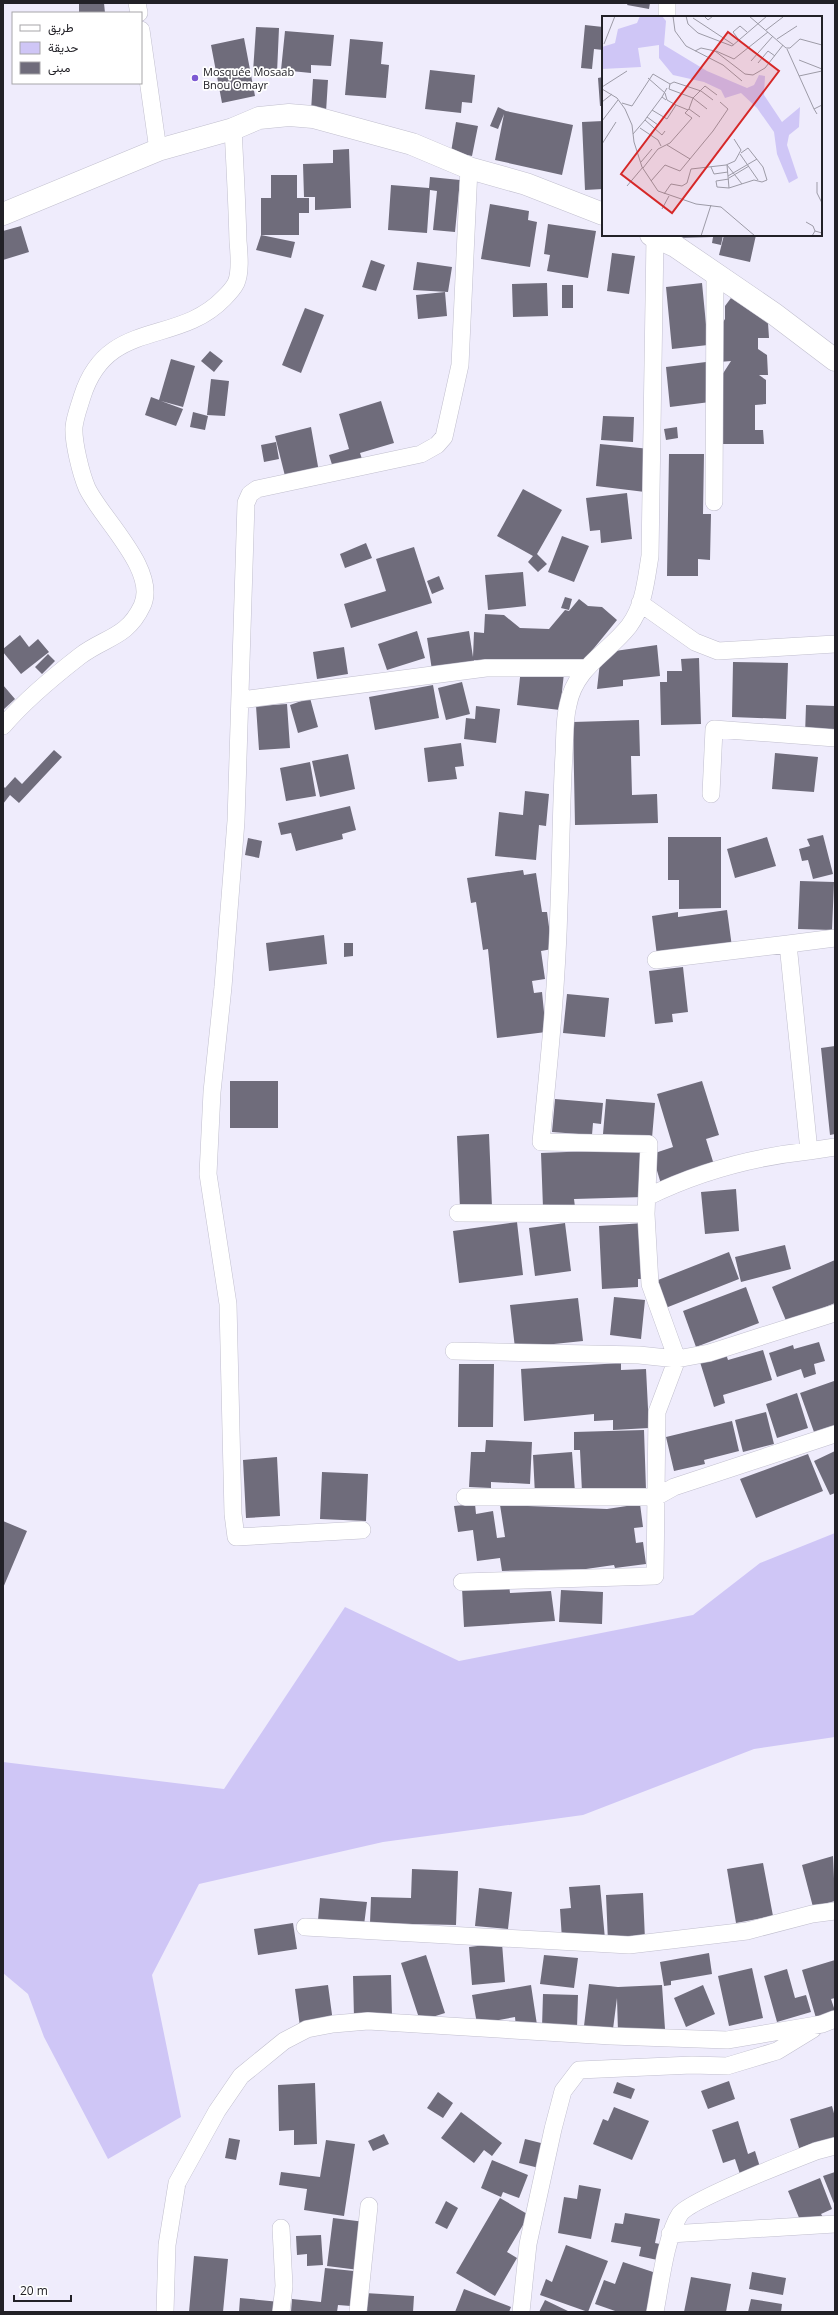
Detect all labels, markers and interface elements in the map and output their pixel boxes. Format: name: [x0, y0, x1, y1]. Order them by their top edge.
legend: [12, 12, 142, 84]
inset map: [602, 16, 822, 236]
text: طريق: [48, 19, 74, 36]
text: حديقة: [48, 39, 78, 56]
text: مبنى: [48, 59, 70, 76]
place label: Mosquée Mosaab Bnou Omayr: [203, 64, 294, 92]
marker: Mosquée Mosaab Bnou Omayr: [190, 73, 200, 83]
scale bar: [14, 2277, 71, 2303]
text: 20 m: [20, 2282, 48, 2299]

